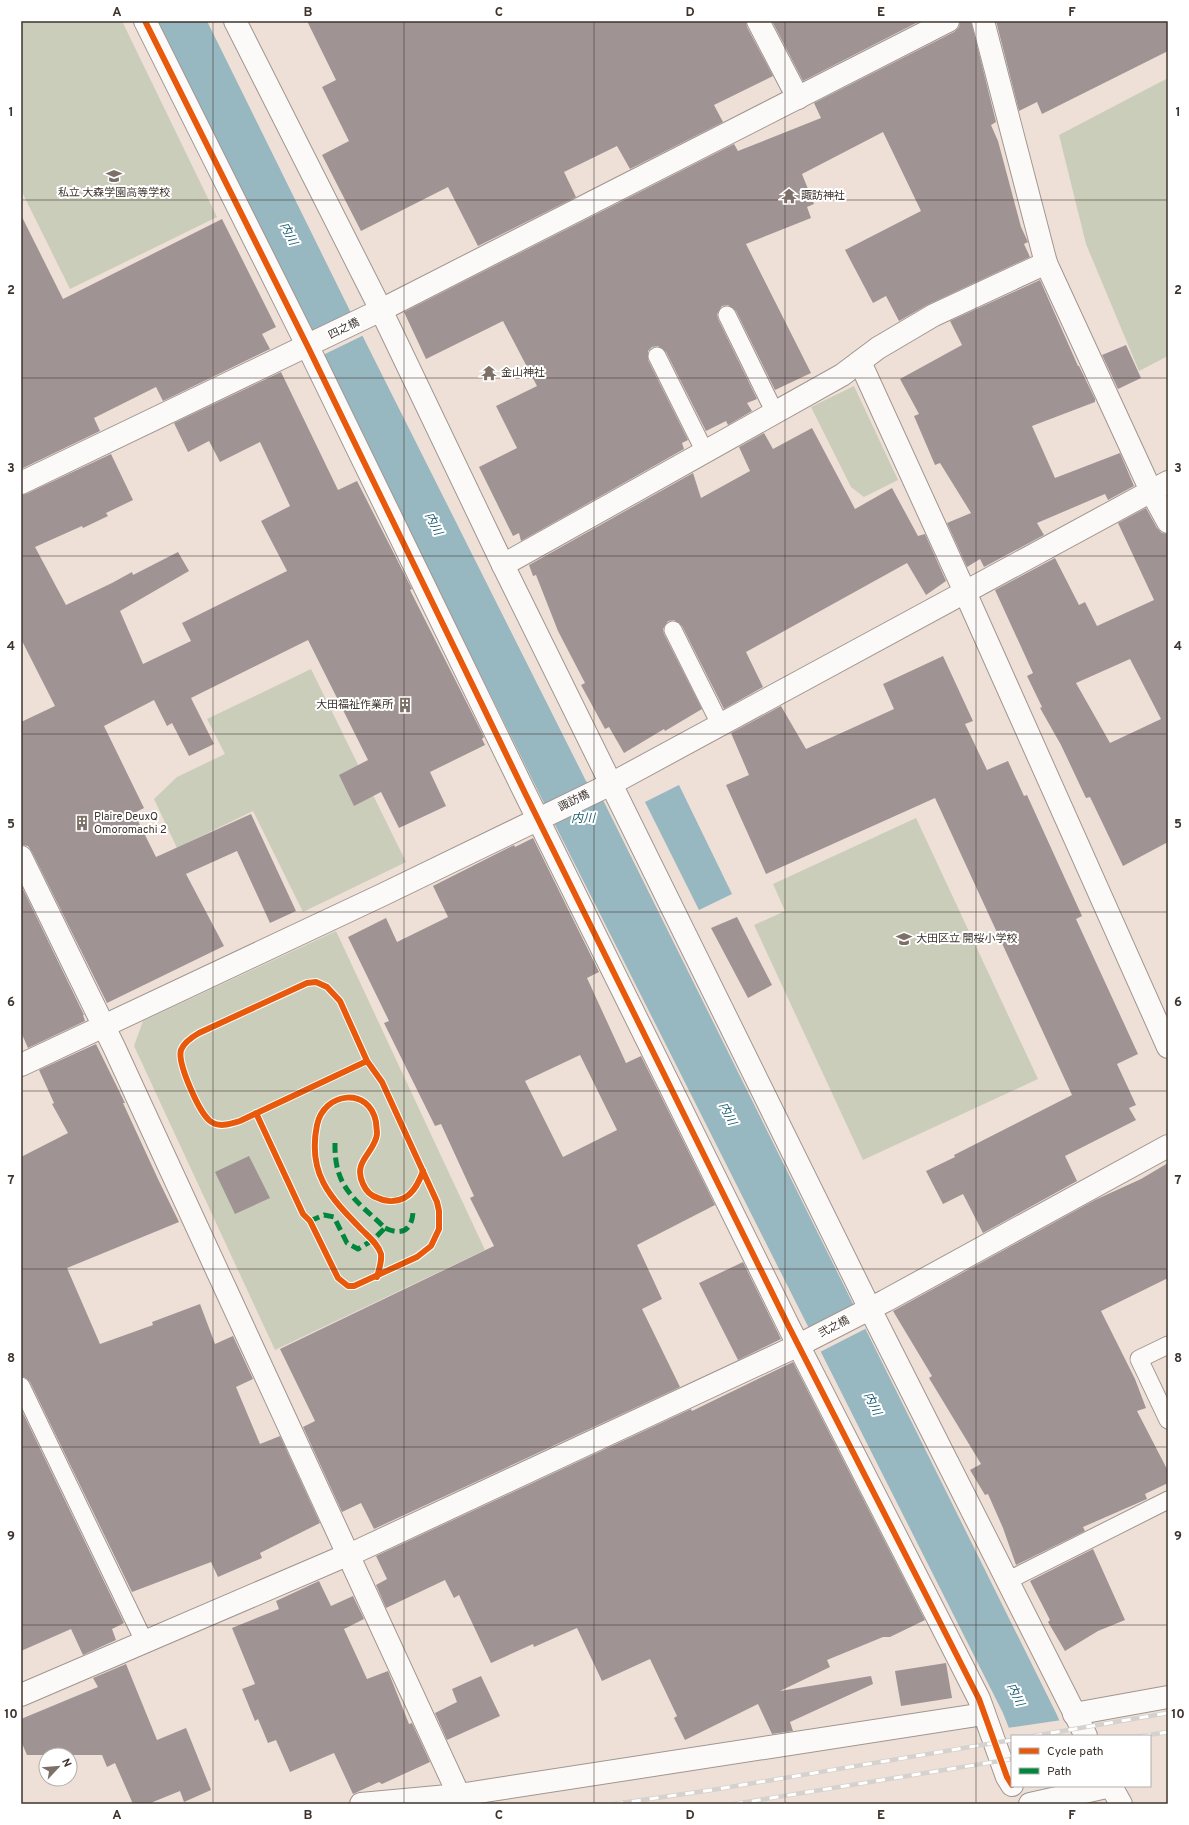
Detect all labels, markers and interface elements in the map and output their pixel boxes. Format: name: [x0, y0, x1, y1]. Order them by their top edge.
text: A: [112, 5, 122, 21]
text: B: [304, 5, 313, 21]
text: C: [495, 5, 503, 21]
text: D: [685, 5, 695, 21]
text: E: [877, 5, 885, 21]
text: F: [1068, 5, 1076, 21]
text: 1: [8, 105, 14, 121]
text: 1: [1175, 105, 1181, 121]
school or university icon: 私立 大森学園高等学校: [105, 167, 123, 185]
place label: 私立 大森学園高等学校: [58, 186, 170, 200]
temple icon: 諏訪神社: [780, 187, 798, 205]
place label: 諏訪神社: [801, 189, 845, 203]
water label: 内川: [275, 220, 301, 250]
text: 2: [7, 283, 15, 299]
text: 2: [1174, 283, 1182, 299]
street label: 四之橋: [326, 315, 362, 343]
temple icon: 金山神社: [480, 364, 498, 382]
place label: 金山神社: [501, 366, 545, 380]
text: 3: [7, 461, 15, 477]
text: 3: [1174, 461, 1182, 477]
water label: 内川: [420, 510, 446, 540]
text: 4: [7, 639, 15, 655]
text: 4: [1174, 639, 1182, 655]
building icon: 大田福祉作業所: [396, 696, 414, 714]
place label: 大田福祉作業所: [316, 698, 394, 712]
street label: 諏訪橋: [556, 787, 592, 815]
place label: Plaire DeuxQ Omoromachi 2: [94, 810, 167, 837]
water label: 内川: [571, 811, 597, 827]
building icon: Plaire DeuxQ Omoromachi 2: [73, 814, 91, 832]
text: 5: [7, 817, 15, 833]
text: 5: [1174, 817, 1182, 833]
school or university icon: 大田区立 開桜小学校: [895, 930, 913, 948]
place label: 大田区立 開桜小学校: [916, 932, 1018, 946]
text: 6: [7, 995, 15, 1011]
text: 6: [1174, 995, 1182, 1011]
water label: 内川: [714, 1100, 740, 1130]
text: 7: [8, 1173, 15, 1189]
text: 7: [1175, 1173, 1182, 1189]
street label: 弐之橋: [816, 1313, 852, 1341]
text: 8: [7, 1351, 15, 1367]
text: 8: [1174, 1351, 1182, 1367]
water label: 内川: [860, 1390, 885, 1420]
text: 9: [7, 1529, 15, 1545]
text: 9: [1174, 1529, 1182, 1545]
water label: 内川: [1003, 1681, 1028, 1711]
text: 10: [4, 1707, 18, 1723]
text: 10: [1171, 1707, 1185, 1723]
legend: [1011, 1735, 1151, 1787]
text: Cycle path: [1047, 1744, 1104, 1760]
north arrow: [38, 1747, 78, 1787]
text: N: [58, 1756, 74, 1770]
text: Path: [1047, 1764, 1072, 1780]
text: A: [112, 1808, 122, 1824]
text: B: [304, 1808, 313, 1824]
text: C: [495, 1808, 503, 1824]
text: D: [685, 1808, 695, 1824]
text: E: [877, 1808, 885, 1824]
text: F: [1068, 1808, 1076, 1824]

